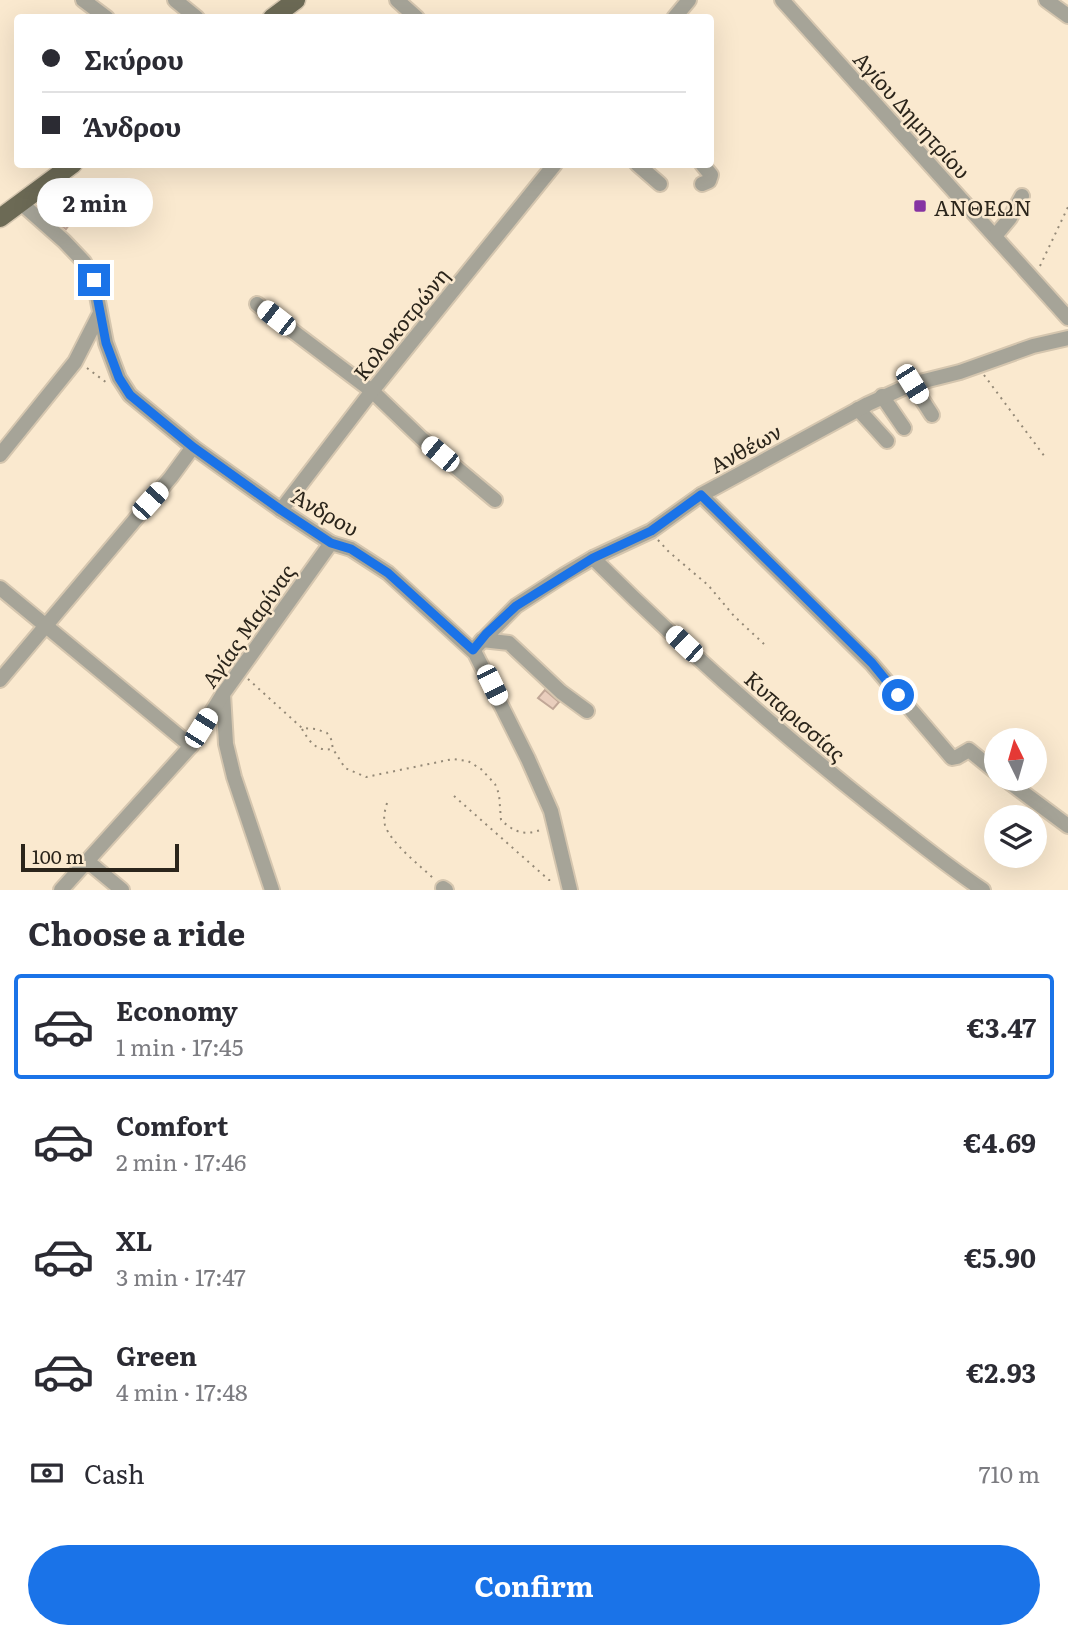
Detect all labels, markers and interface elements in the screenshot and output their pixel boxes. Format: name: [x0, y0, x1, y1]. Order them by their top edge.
text: Σκύρου: [84, 39, 184, 78]
street label: Αγίου Δημητρίου: [847, 43, 979, 185]
text: Άνδρου: [84, 106, 181, 145]
callout: 2 min: [36, 178, 152, 228]
text: 2 min: [63, 185, 127, 219]
place label: ΑΝΘΕΩΝ: [934, 191, 1032, 222]
marker: ΑΝΘΕΩΝ: [912, 198, 928, 214]
street label: Κολοκοτρώνη: [345, 260, 455, 386]
route end: [78, 264, 110, 296]
car: [253, 297, 300, 339]
car: [892, 361, 933, 407]
street label: Ανθέων: [703, 415, 787, 479]
car: [418, 432, 463, 476]
car: [129, 478, 172, 524]
street label: Άνδρου: [287, 479, 365, 543]
street label: Αγίας Μαρίνας: [193, 557, 301, 693]
car: [662, 622, 707, 666]
car: [474, 662, 511, 708]
street label: Κυπαρισσίας: [739, 662, 853, 768]
route start: [882, 679, 914, 711]
car: [181, 705, 222, 751]
north arrow: [984, 728, 1046, 791]
map controls: [984, 728, 1047, 868]
button: layers: [984, 805, 1047, 868]
scale bar: [21, 841, 178, 873]
text: 100 m: [32, 842, 84, 870]
text: Choose a ride: [28, 908, 245, 956]
text: Economy: [116, 990, 238, 1029]
icon: car: [32, 995, 95, 1058]
text: €3.47: [967, 1007, 1036, 1046]
text: 1 min · 17:45: [116, 1029, 243, 1063]
text: Comfort: [116, 1105, 228, 1144]
icon: car: [32, 1110, 95, 1173]
text: €4.69: [964, 1122, 1036, 1161]
text: 2 min · 17:46: [116, 1144, 246, 1178]
text: XL: [116, 1220, 153, 1259]
icon: car: [32, 1225, 95, 1288]
text: €5.90: [964, 1237, 1036, 1276]
text: 3 min · 17:47: [116, 1259, 246, 1293]
text: Green: [116, 1335, 197, 1374]
icon: car: [32, 1340, 95, 1403]
text: €2.93: [966, 1352, 1036, 1391]
text: 4 min · 17:48: [116, 1374, 248, 1408]
text: Cash: [84, 1453, 145, 1492]
icon: cash: [28, 1454, 66, 1492]
text: 710 m: [979, 1456, 1040, 1490]
button: Confirm: [28, 1545, 1040, 1625]

